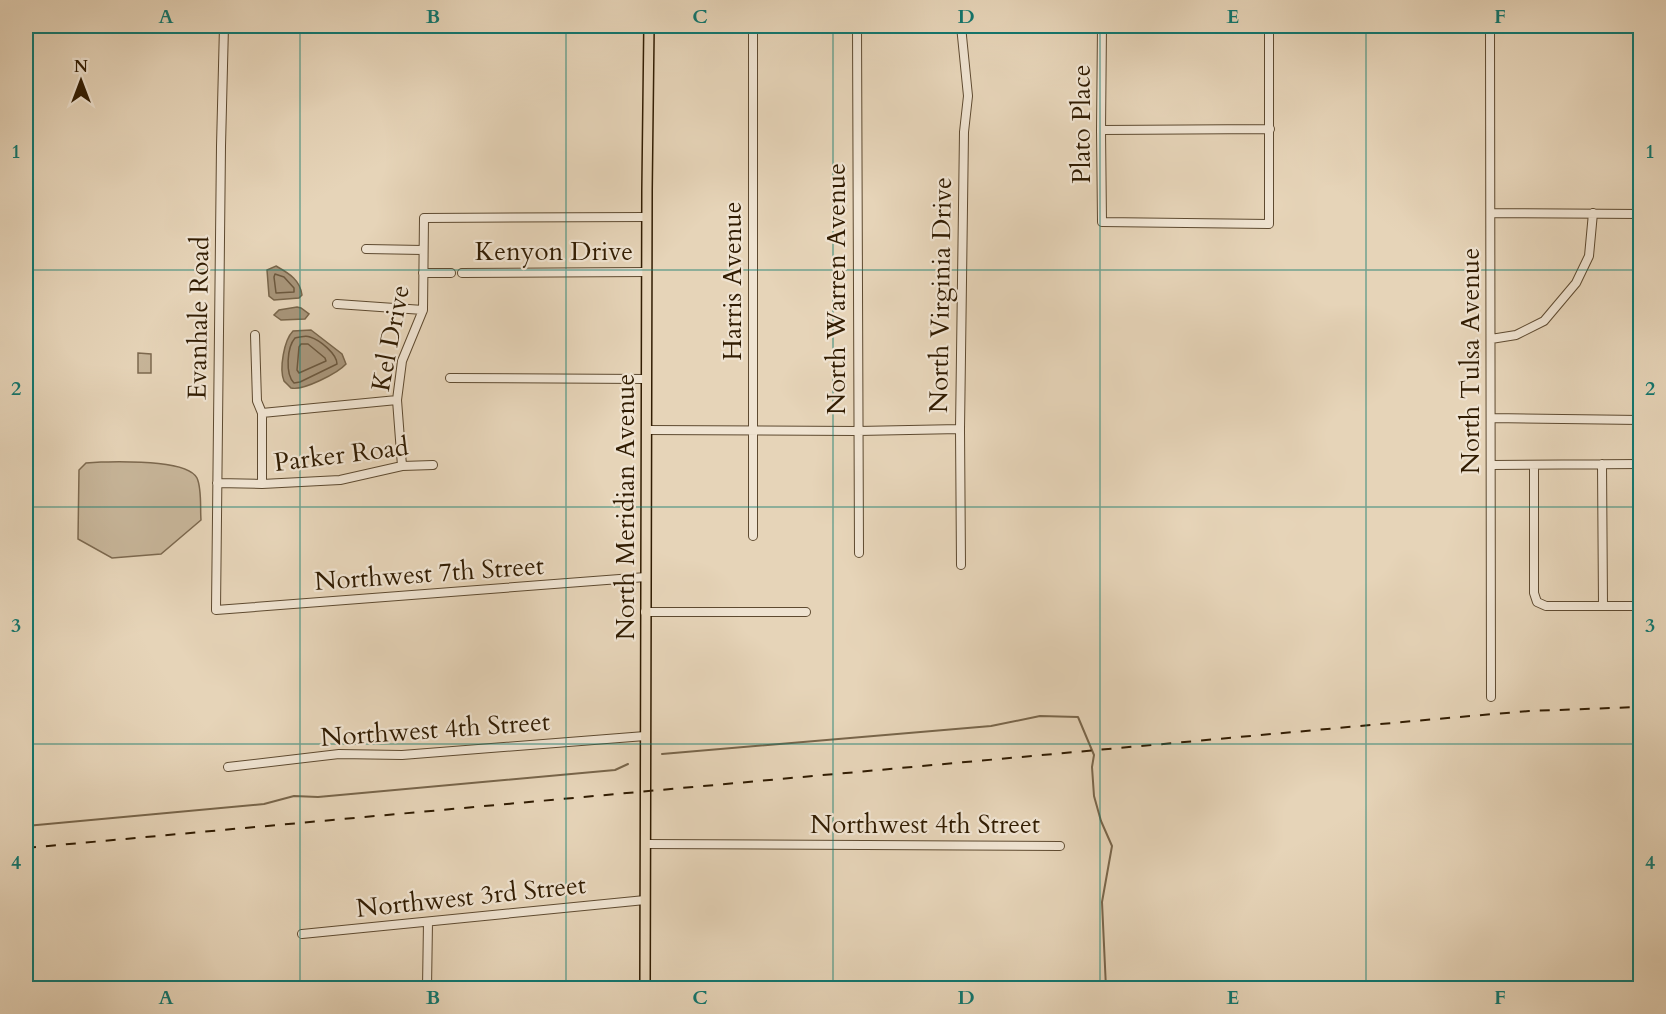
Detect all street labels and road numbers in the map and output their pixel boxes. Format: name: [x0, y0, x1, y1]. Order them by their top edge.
street label: Plato Place: [1064, 64, 1099, 184]
street label: North Warren Avenue: [819, 163, 854, 415]
street label: North Virginia Drive: [921, 177, 960, 413]
street label: Harris Avenue: [715, 201, 750, 361]
street label: Kenyon Drive: [475, 234, 633, 269]
street label: Evanhale Road: [180, 236, 217, 400]
street label: North Tulsa Avenue: [1453, 248, 1488, 474]
street label: Kel Drive: [363, 282, 418, 394]
street label: North Meridian Avenue: [608, 374, 643, 640]
street label: Parker Road: [272, 429, 411, 480]
street label: Northwest 7th Street: [313, 548, 545, 599]
street label: Northwest 4th Street: [319, 704, 551, 755]
street label: Northwest 4th Street: [810, 807, 1040, 842]
street label: Northwest 3rd Street: [354, 867, 588, 926]

